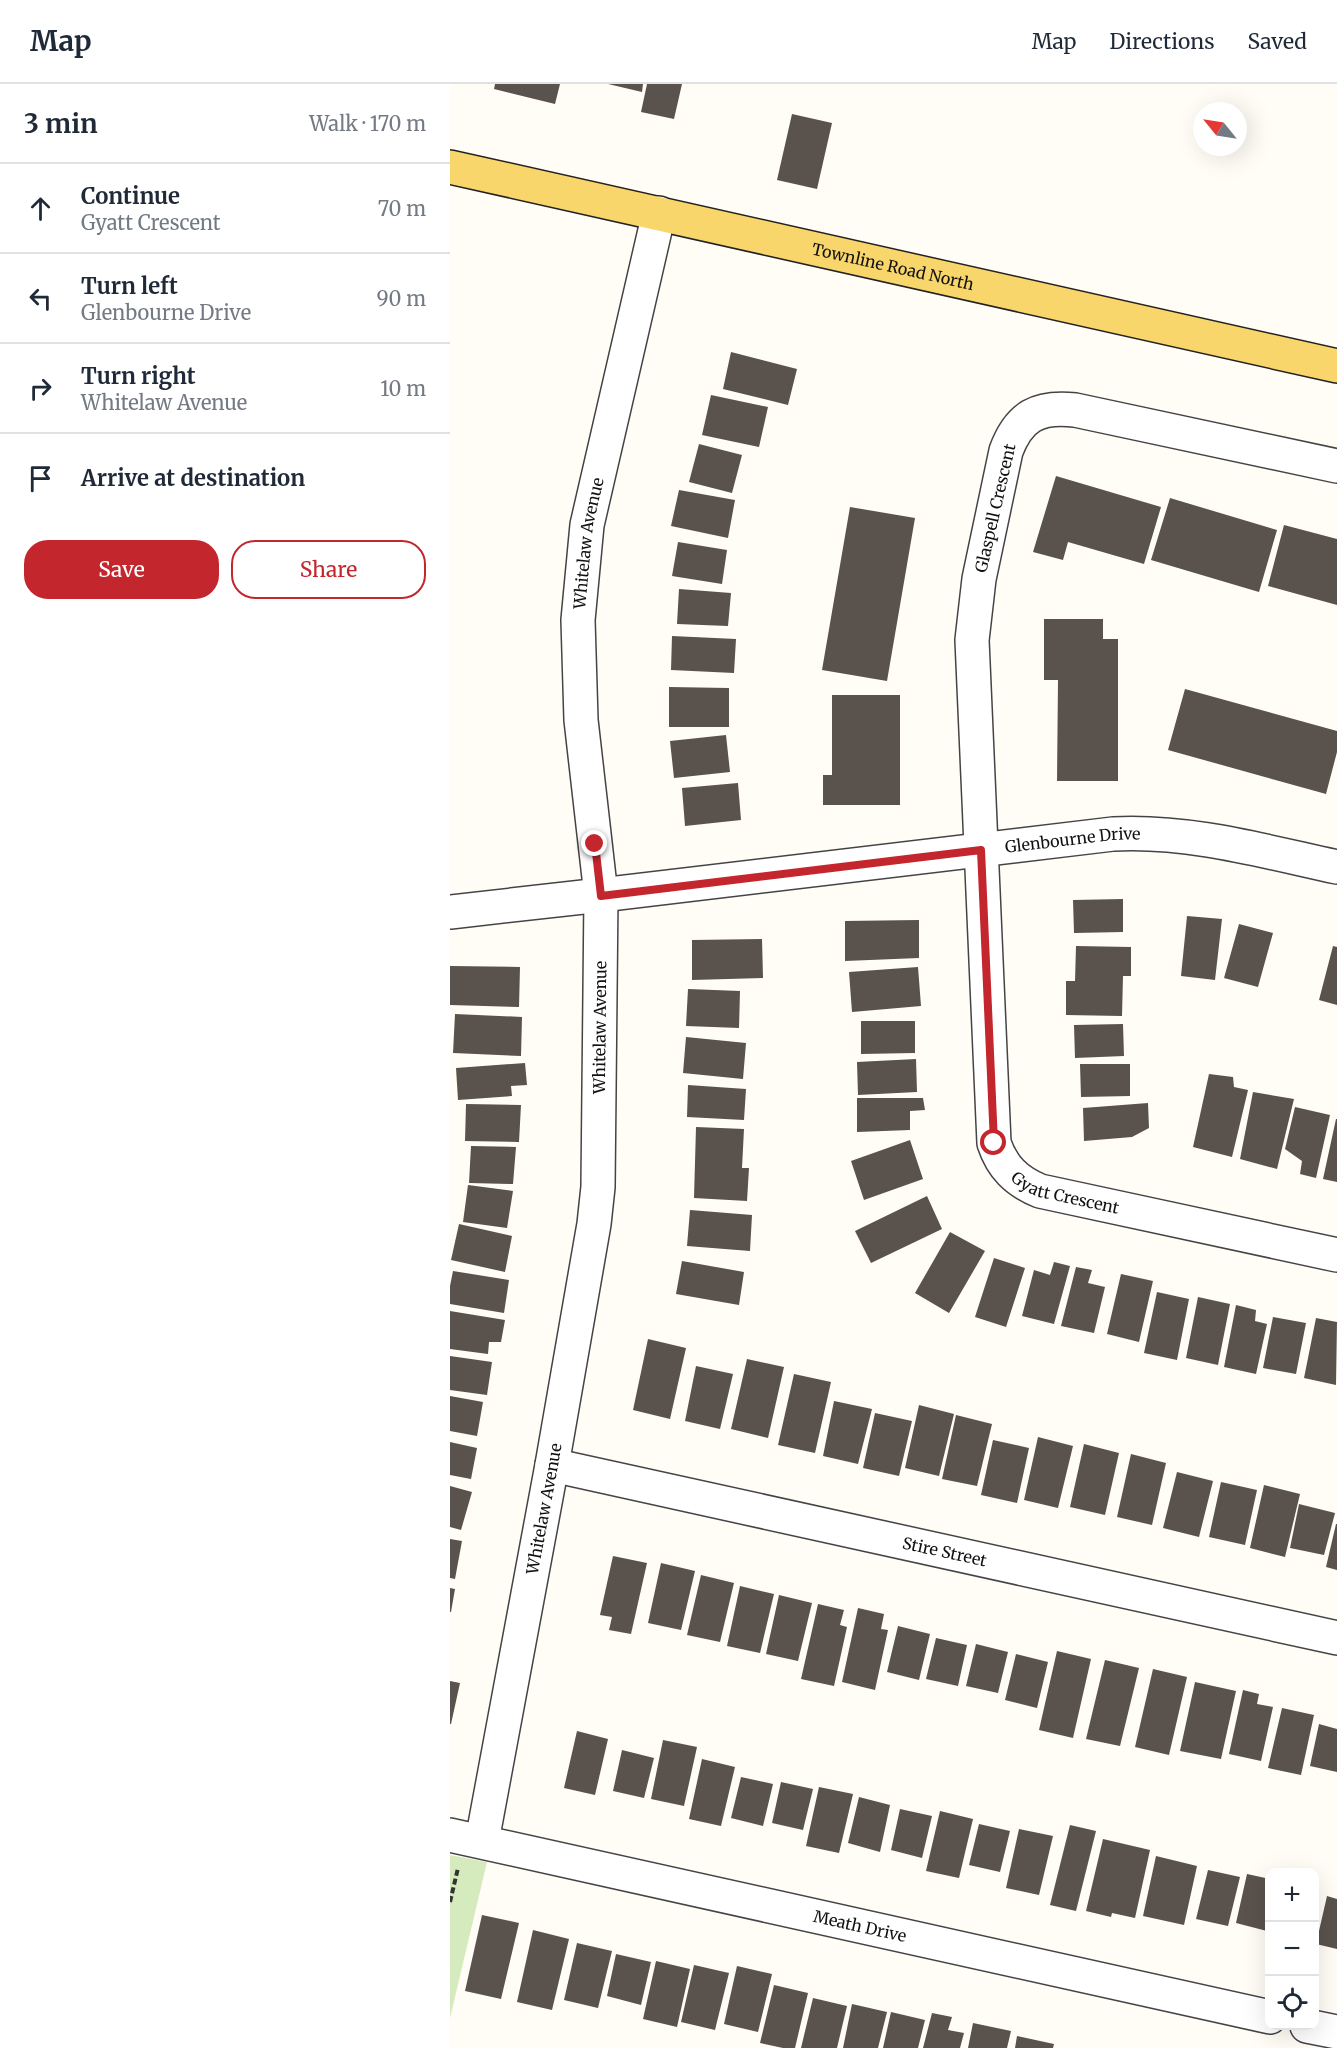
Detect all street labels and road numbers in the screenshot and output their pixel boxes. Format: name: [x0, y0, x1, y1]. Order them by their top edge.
street label: Townline Road North: [810, 239, 976, 294]
street label: Glaspell Crescent: [970, 441, 1020, 574]
street label: Whitelaw Avenue: [569, 475, 608, 611]
street label: Glenbourne Drive: [1004, 823, 1141, 857]
street label: Whitelaw Avenue: [589, 961, 610, 1095]
street label: Gyatt Crescent: [1007, 1167, 1122, 1218]
street label: Whitelaw Avenue: [522, 1442, 566, 1577]
street label: Stire Street: [901, 1533, 989, 1571]
street label: Meath Drive: [812, 1906, 908, 1946]

